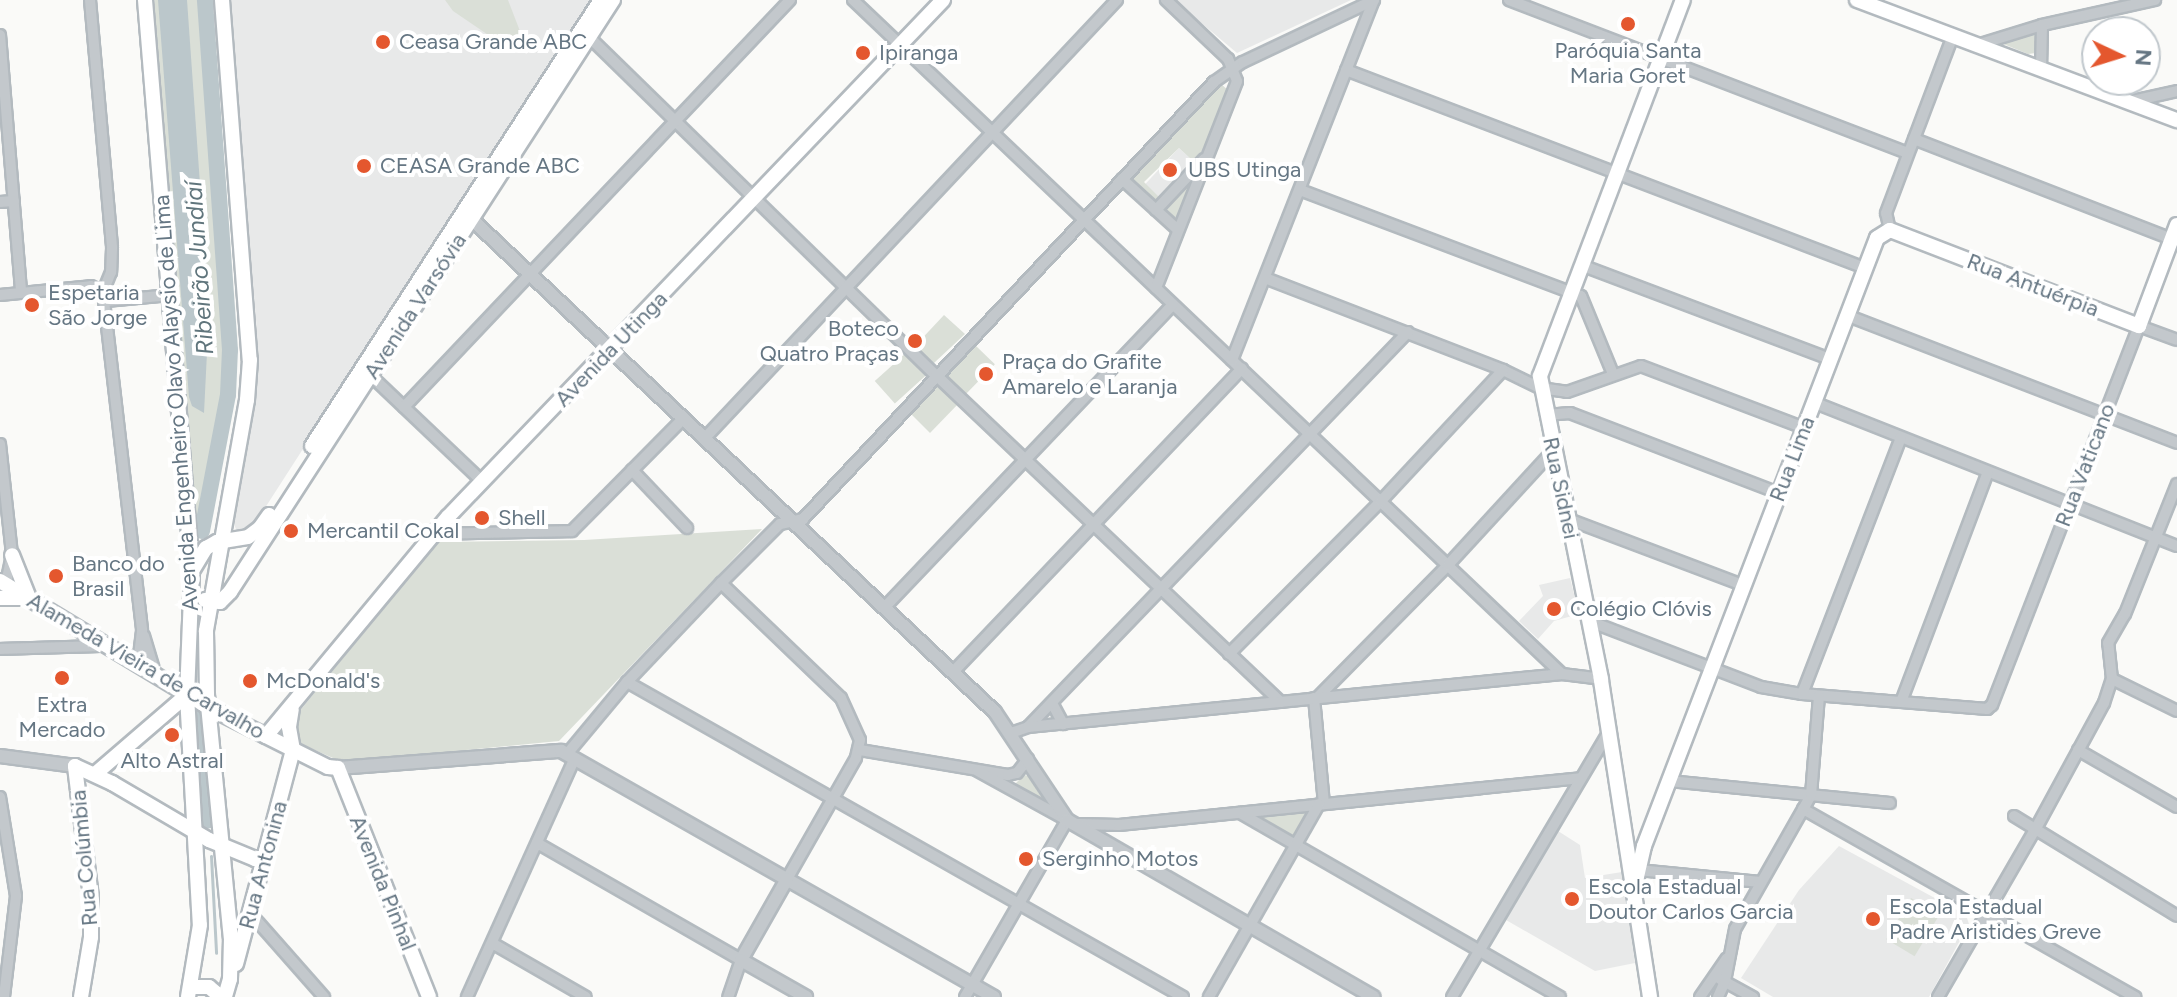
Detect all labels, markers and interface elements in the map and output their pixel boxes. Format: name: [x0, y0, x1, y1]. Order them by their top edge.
marker: Paróquia Santa Maria Goret: [1619, 15, 1637, 33]
north arrow: [2081, 16, 2161, 96]
place label: Ceasa Grande ABC: [399, 29, 587, 55]
marker: Ceasa Grande ABC: [374, 33, 392, 51]
place label: Paróquia Santa Maria Goret: [1554, 37, 1702, 88]
place label: Ipiranga: [879, 40, 958, 66]
marker: Ipiranga: [854, 44, 872, 62]
text: N: [2129, 48, 2158, 67]
place label: CEASA Grande ABC: [380, 153, 580, 179]
marker: CEASA Grande ABC: [355, 157, 373, 175]
place label: UBS Utinga: [1188, 157, 1301, 183]
marker: UBS Utinga: [1159, 159, 1181, 181]
water label: Ribeirão Jundiaí: [179, 180, 219, 356]
street label: Avenida Engenheiro Olavo Alaysio de Lima: [148, 194, 204, 612]
street label: Avenida Varsóvia: [358, 228, 472, 384]
street label: Rua Antuérpia: [1963, 248, 2103, 322]
place label: Espetaria São Jorge: [48, 279, 147, 330]
street label: Avenida Utinga: [549, 286, 673, 412]
marker: Espetaria São Jorge: [23, 296, 41, 314]
place label: Boteco Quatro Praças: [760, 315, 899, 366]
marker: Boteco Quatro Praças: [906, 332, 924, 350]
place label: Praça do Grafite Amarelo e Laranja: [1002, 348, 1177, 400]
marker: Praça do Grafite Amarelo e Laranja: [977, 365, 995, 383]
street label: Rua Vaticano: [2049, 400, 2121, 530]
street label: Rua Lima: [1764, 413, 1820, 505]
street label: Rua Sidnei: [1537, 435, 1585, 541]
place label: Shell: [498, 505, 545, 531]
marker: Shell: [473, 509, 491, 527]
place label: Mercantil Cokal: [307, 518, 459, 544]
marker: Mercantil Cokal: [282, 522, 300, 540]
place label: Banco do Brasil: [72, 550, 165, 602]
marker: Banco do Brasil: [47, 567, 65, 585]
street label: Alameda Vieira de Carvalho: [23, 587, 269, 745]
place label: Colégio Clóvis: [1570, 596, 1712, 622]
marker: Colégio Clóvis: [1545, 600, 1563, 618]
place label: McDonald's: [266, 668, 380, 694]
marker: Extra Mercado: [53, 669, 71, 687]
marker: McDonald's: [241, 672, 259, 690]
place label: Extra Mercado: [19, 691, 105, 742]
marker: Alto Astral: [163, 726, 181, 744]
place label: Alto Astral: [120, 748, 224, 774]
street label: Rua Colúmbia: [65, 789, 103, 927]
street label: Rua Antonina: [233, 798, 293, 932]
street label: Avenida Pinhal: [344, 812, 422, 954]
place label: Serginho Motos: [1042, 846, 1198, 872]
marker: Serginho Motos: [1017, 850, 1035, 868]
place label: Escola Estadual Doutor Carlos Garcia: [1588, 873, 1793, 924]
marker: Escola Estadual Doutor Carlos Garcia: [1563, 890, 1581, 908]
place label: Escola Estadual Padre Aristides Greve: [1889, 893, 2101, 944]
marker: Escola Estadual Padre Aristides Greve: [1864, 910, 1882, 928]

